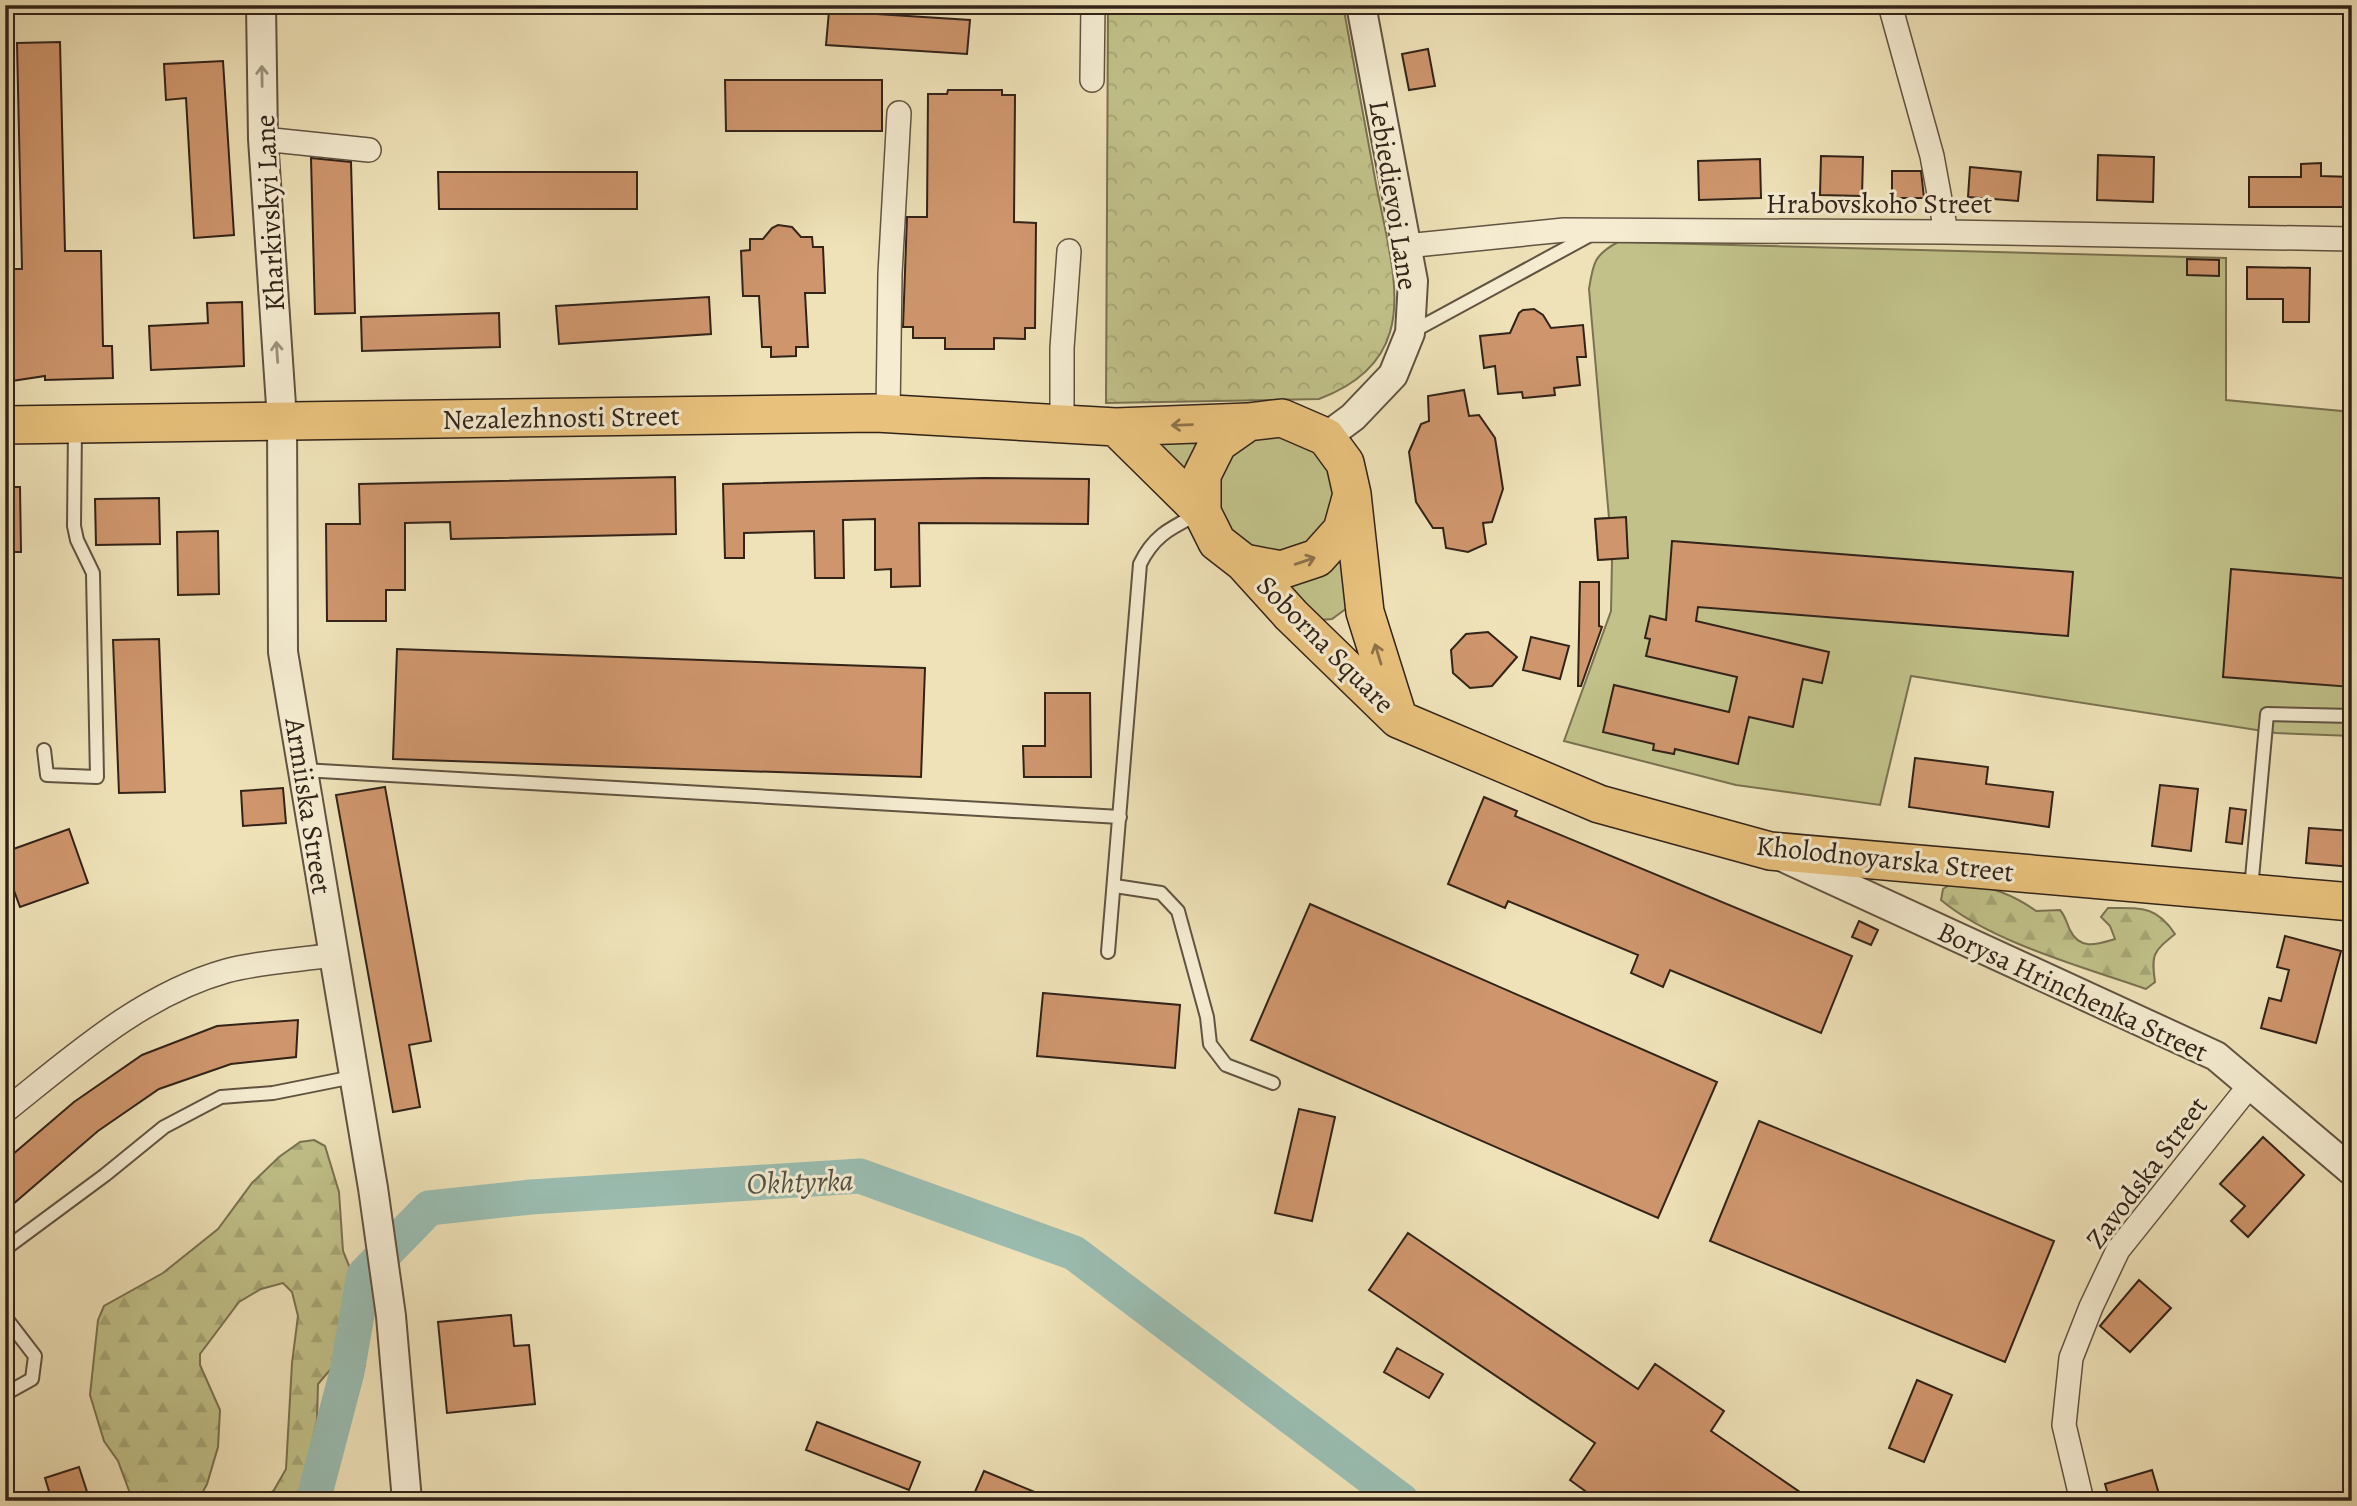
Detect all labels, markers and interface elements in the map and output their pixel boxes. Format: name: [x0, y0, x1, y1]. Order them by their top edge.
one-way arrow: [255, 65, 269, 88]
street label: Lebiedievoi Lane: [1359, 98, 1427, 293]
street label: Kharkivskyi Lane: [246, 114, 294, 312]
street label: Hrabovskoho Street: [1766, 185, 1992, 223]
one-way arrow: [270, 341, 283, 364]
street label: Nezalezhnosti Street: [442, 397, 680, 439]
one-way arrow: [1171, 418, 1194, 431]
one-way arrow: [1294, 554, 1316, 566]
street label: Soborna Square: [1248, 567, 1403, 722]
one-way arrow: [1371, 643, 1384, 665]
street label: Armiiska Street: [275, 714, 341, 897]
street label: Kholodnoyarska Street: [1754, 827, 2016, 891]
street label: Borysa Hrinchenka Street: [1931, 913, 2214, 1071]
street label: Zavodska Street: [2077, 1089, 2217, 1256]
water label: Okhtyrka: [746, 1160, 854, 1204]

